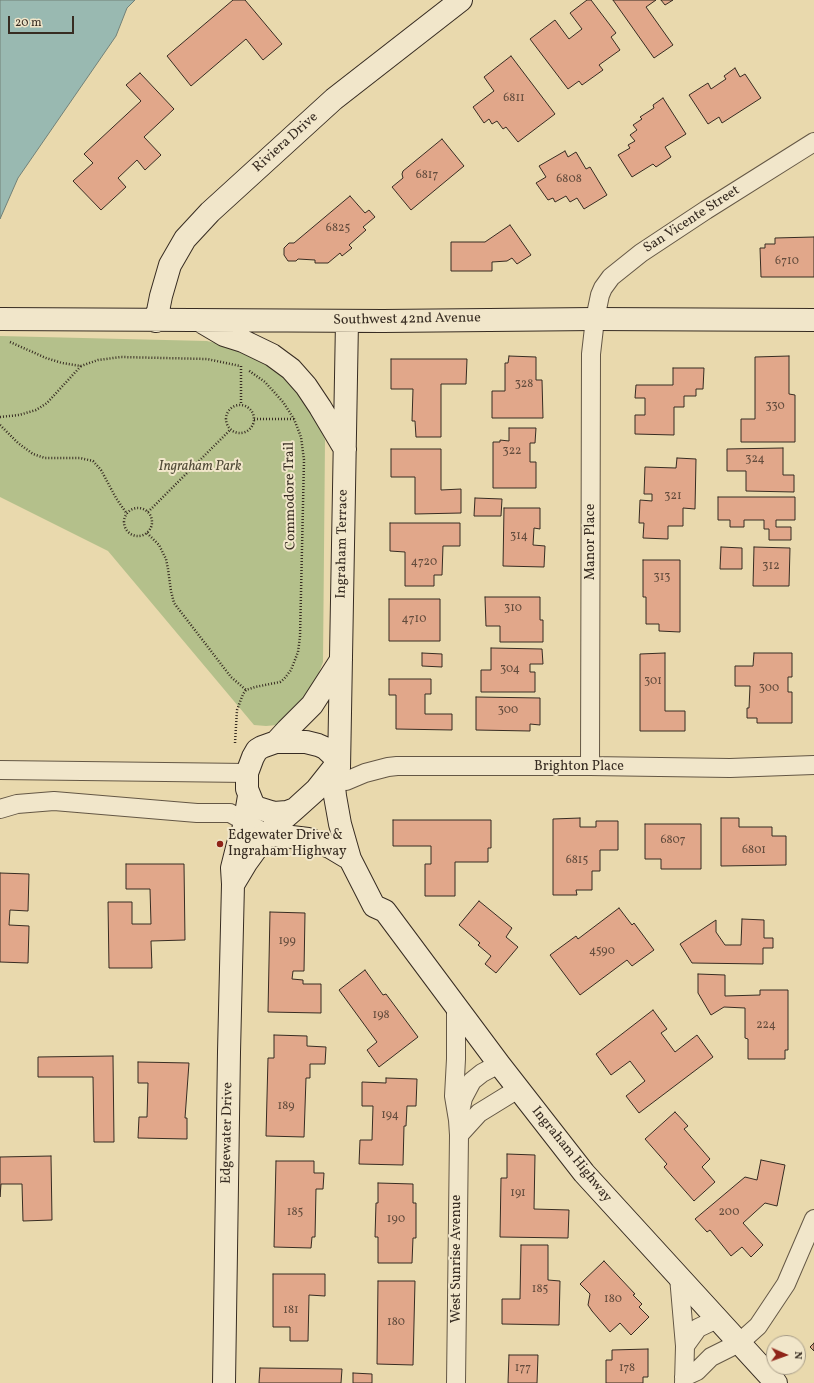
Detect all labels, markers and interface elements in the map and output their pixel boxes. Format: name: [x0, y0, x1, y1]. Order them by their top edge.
scale bar: [10, 8, 76, 34]
text: 20 m: [15, 15, 42, 31]
house number: 6811: [503, 92, 525, 106]
street label: Riviera Drive: [250, 109, 322, 177]
house number: 6817: [416, 169, 438, 183]
house number: 6808: [556, 173, 582, 187]
street label: San Vicente Street: [641, 183, 743, 257]
house number: 6825: [326, 222, 350, 236]
house number: 6710: [775, 255, 799, 269]
street label: Southwest 42nd Avenue: [333, 310, 481, 330]
house number: 328: [515, 378, 533, 392]
house number: 330: [765, 400, 785, 414]
street label: Commodore Trail: [282, 442, 300, 550]
house number: 322: [502, 445, 522, 459]
house number: 324: [745, 453, 765, 467]
park label: Ingraham Park: [158, 459, 242, 475]
street label: Ingraham Terrace: [334, 489, 352, 599]
house number: 321: [664, 490, 682, 504]
street label: Manor Place: [583, 504, 599, 580]
house number: 314: [510, 530, 528, 544]
house number: 4720: [411, 556, 437, 570]
house number: 312: [762, 560, 780, 574]
house number: 313: [654, 571, 670, 585]
house number: 310: [504, 602, 522, 616]
house number: 4710: [402, 613, 426, 627]
house number: 304: [500, 663, 520, 677]
house number: 301: [644, 675, 662, 689]
house number: 300: [759, 682, 779, 696]
house number: 300: [498, 704, 518, 718]
street label: Brighton Place: [534, 759, 624, 775]
place label: Edgewater Drive & Ingraham Highway: [228, 828, 346, 860]
house number: 6807: [660, 834, 686, 848]
marker: Edgewater Drive & Ingraham Highway: [215, 839, 225, 849]
house number: 6801: [742, 844, 766, 858]
house number: 6815: [566, 854, 588, 868]
house number: 199: [278, 935, 296, 949]
house number: 4590: [589, 945, 615, 959]
house number: 198: [373, 1009, 389, 1023]
house number: 224: [756, 1019, 776, 1033]
street label: Edgewater Drive: [219, 1082, 237, 1184]
house number: 189: [278, 1100, 294, 1114]
street label: Ingraham Highway: [527, 1104, 615, 1206]
house number: 194: [381, 1109, 399, 1123]
house number: 191: [510, 1187, 526, 1201]
street label: West Sunrise Avenue: [449, 1195, 465, 1323]
house number: 185: [287, 1206, 303, 1220]
house number: 200: [719, 1206, 739, 1220]
house number: 190: [387, 1213, 405, 1227]
house number: 185: [532, 1283, 548, 1297]
house number: 180: [604, 1293, 622, 1307]
house number: 181: [283, 1304, 299, 1318]
house number: 180: [387, 1316, 405, 1330]
north arrow: [766, 1335, 806, 1375]
text: N: [790, 1351, 805, 1360]
house number: 177: [515, 1362, 531, 1376]
house number: 178: [619, 1362, 635, 1376]

